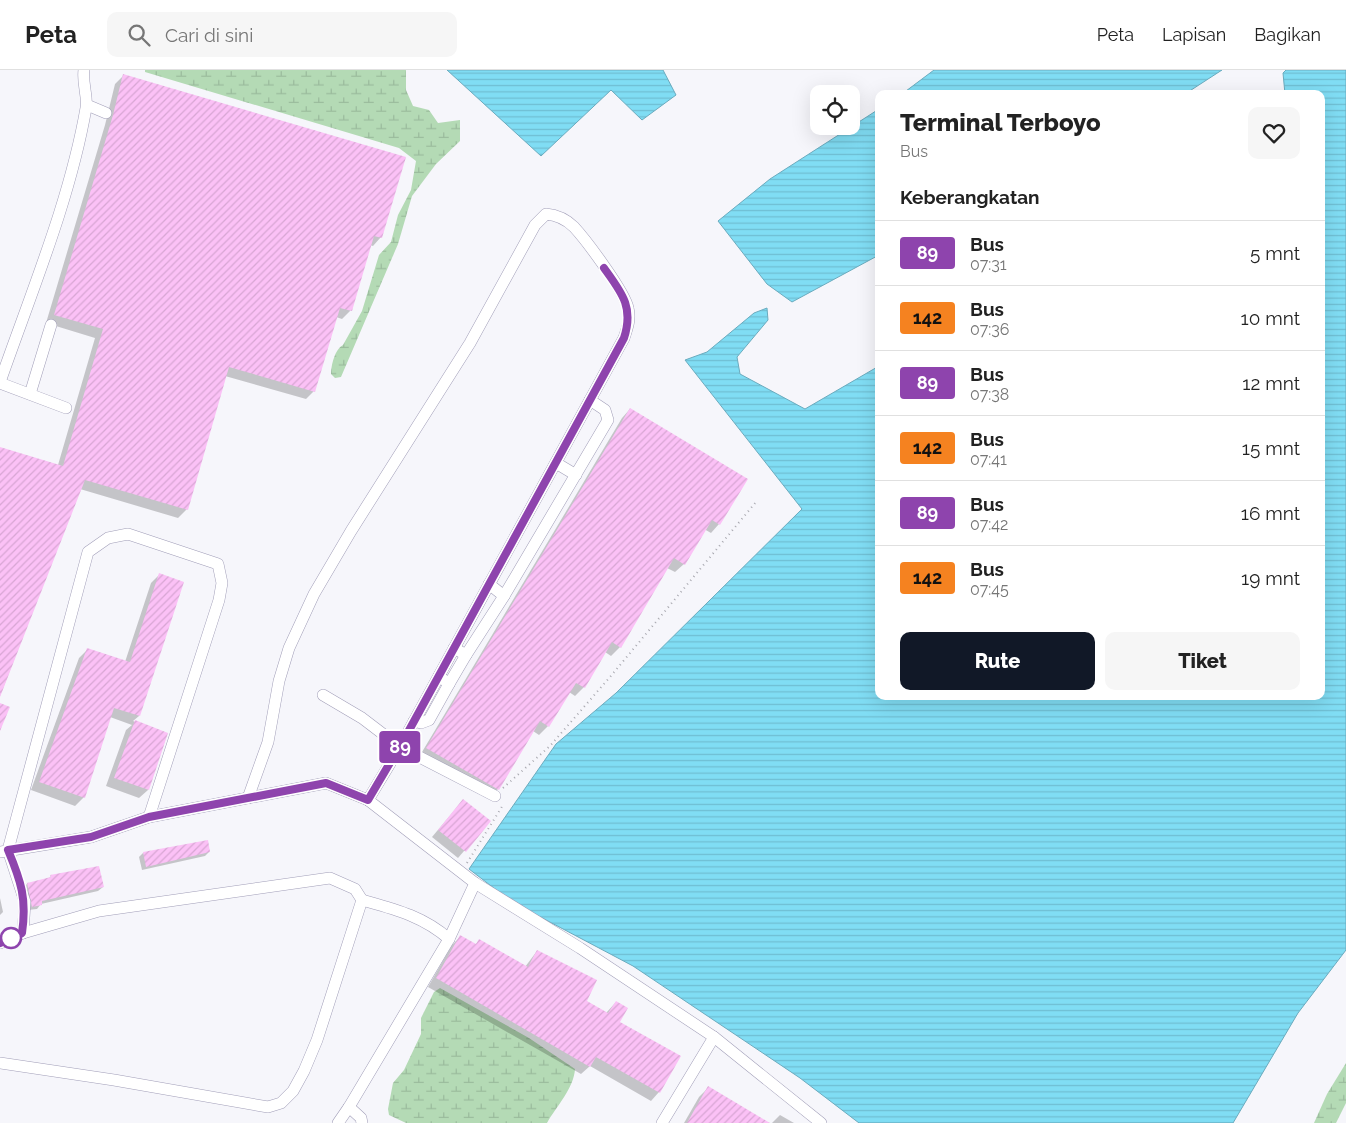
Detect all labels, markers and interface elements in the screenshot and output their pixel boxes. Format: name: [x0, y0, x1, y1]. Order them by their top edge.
search box: [107, 12, 457, 57]
text: Peta: [25, 20, 77, 49]
icon: search: [125, 21, 153, 49]
text: Cari di sini: [165, 24, 253, 46]
text: Peta: [1097, 24, 1134, 45]
text: Lapisan: [1162, 24, 1226, 45]
text: Bagikan: [1254, 24, 1321, 45]
map controls: [810, 85, 860, 135]
button: locate: [810, 85, 860, 135]
button: heart: [1248, 107, 1300, 159]
text: Terminal Terboyo: [900, 108, 1101, 137]
text: Bus: [900, 142, 928, 161]
text: Keberangkatan: [900, 186, 1040, 208]
text: Bus: [970, 233, 1004, 255]
text: 89: [917, 242, 938, 263]
text: 5 mnt: [1250, 242, 1300, 264]
text: 07:31: [970, 255, 1007, 274]
text: Bus: [970, 298, 1004, 320]
text: 142: [913, 307, 942, 328]
text: 10 mnt: [1241, 307, 1300, 329]
text: 07:36: [970, 320, 1009, 339]
text: Bus: [970, 363, 1004, 385]
text: 89: [917, 372, 938, 393]
text: 12 mnt: [1242, 372, 1300, 394]
text: 07:38: [970, 385, 1009, 404]
text: Bus: [970, 428, 1004, 450]
text: 142: [913, 437, 942, 458]
text: 15 mnt: [1242, 437, 1300, 459]
text: 07:41: [970, 450, 1007, 469]
text: Bus: [970, 493, 1004, 515]
text: 89: [917, 502, 938, 523]
text: 16 mnt: [1241, 502, 1300, 524]
text: 07:42: [970, 515, 1008, 534]
text: Bus: [970, 558, 1004, 580]
text: 142: [913, 567, 942, 588]
text: 19 mnt: [1241, 567, 1300, 589]
text: 07:45: [970, 580, 1009, 599]
button: Rute: [900, 632, 1095, 690]
button: Tiket: [1105, 632, 1300, 690]
line badge: 89: [378, 731, 422, 763]
text: 89: [389, 736, 411, 757]
unlabelled marker: [0, 927, 22, 949]

